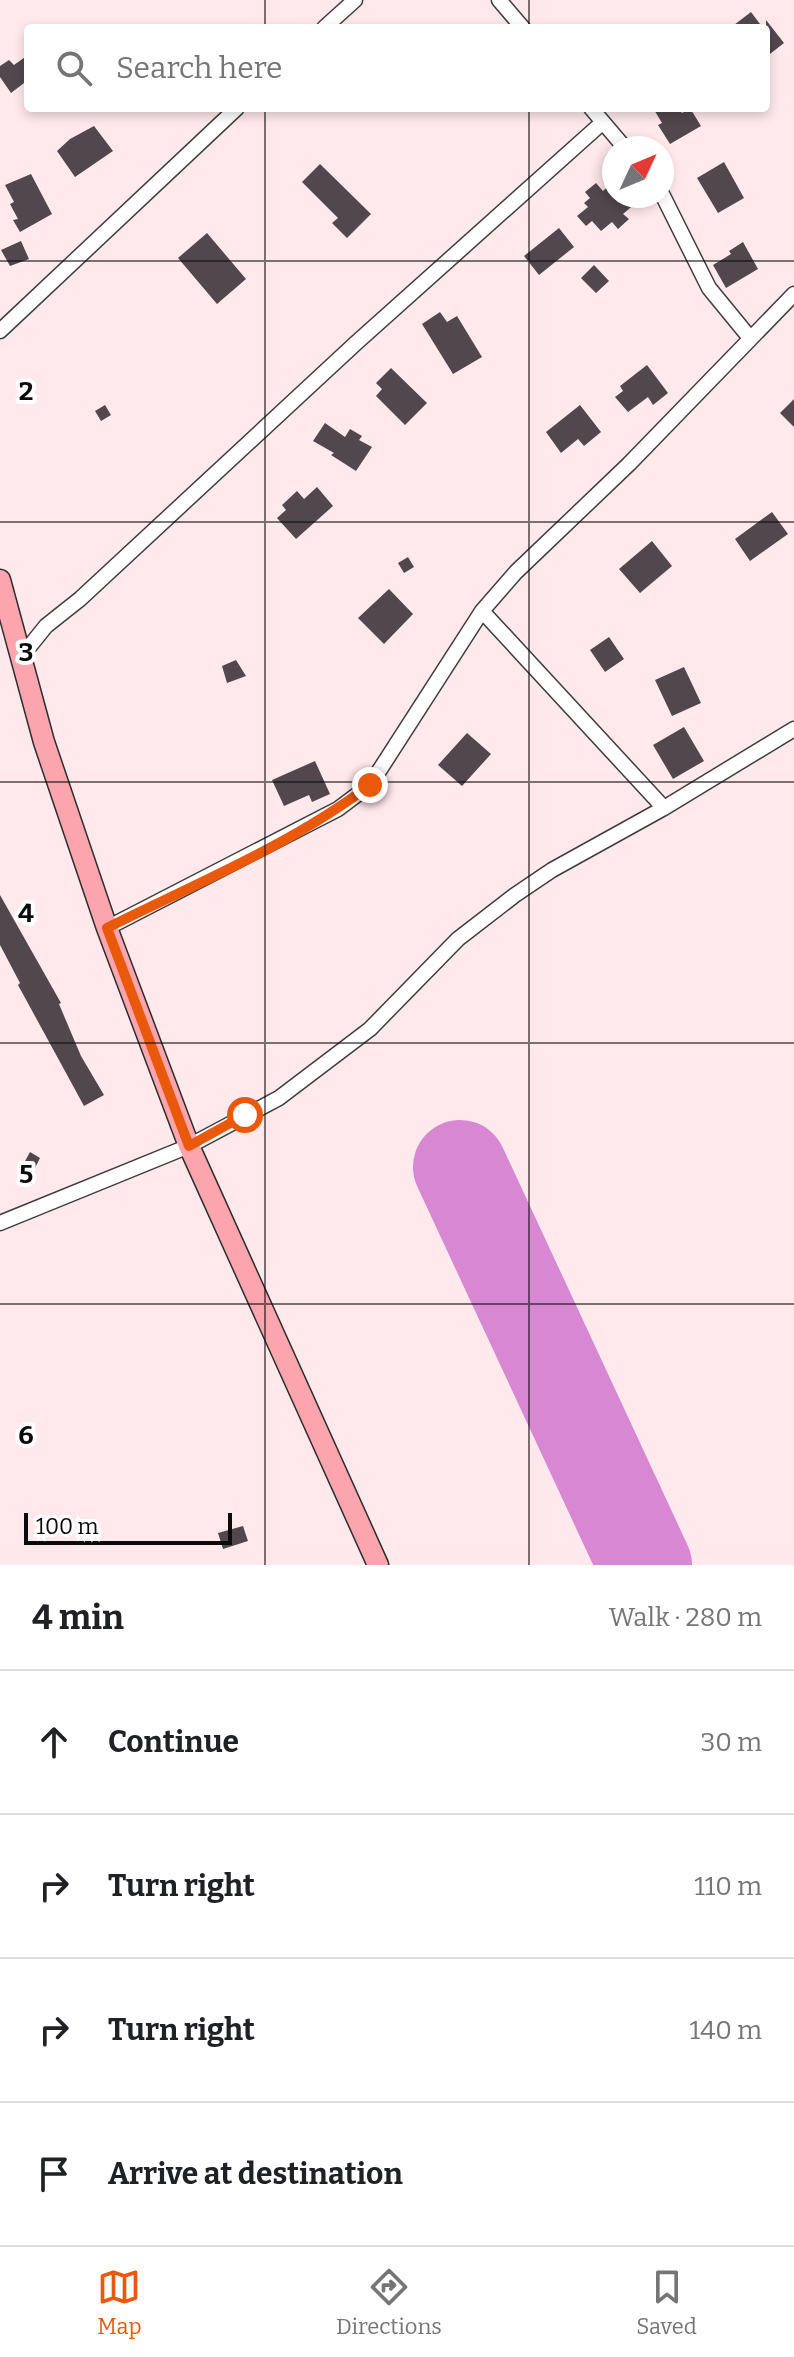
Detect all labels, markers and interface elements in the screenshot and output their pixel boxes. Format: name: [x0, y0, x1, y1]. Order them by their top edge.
search box: [24, 24, 770, 112]
icon: search: [52, 46, 96, 90]
text: Search here: [116, 50, 283, 86]
north arrow: [602, 136, 674, 208]
text: 2: [19, 376, 33, 407]
text: 3: [19, 637, 33, 668]
route end: [352, 767, 388, 803]
text: 4: [18, 898, 34, 929]
route start: [227, 1097, 263, 1133]
text: 5: [19, 1159, 33, 1190]
text: 6: [18, 1420, 34, 1451]
scale bar: [24, 1509, 232, 1545]
text: 100 m: [36, 1513, 99, 1540]
text: 4 min: [32, 1597, 124, 1638]
text: Walk · 280 m: [609, 1602, 762, 1633]
icon: ahead: [32, 1720, 76, 1764]
text: Continue: [108, 1724, 239, 1760]
text: 30 m: [701, 1727, 762, 1758]
icon: right: [32, 1864, 76, 1908]
text: Turn right: [108, 1868, 255, 1904]
text: 110 m: [694, 1871, 762, 1902]
icon: right: [32, 2008, 76, 2052]
text: Turn right: [108, 2012, 255, 2048]
text: 140 m: [690, 2015, 762, 2046]
icon: arrive: [32, 2152, 76, 2196]
text: Arrive at destination: [108, 2156, 403, 2192]
tab: Map: [97, 2265, 142, 2340]
tab: Directions: [336, 2265, 442, 2340]
tab: Saved: [636, 2265, 697, 2340]

